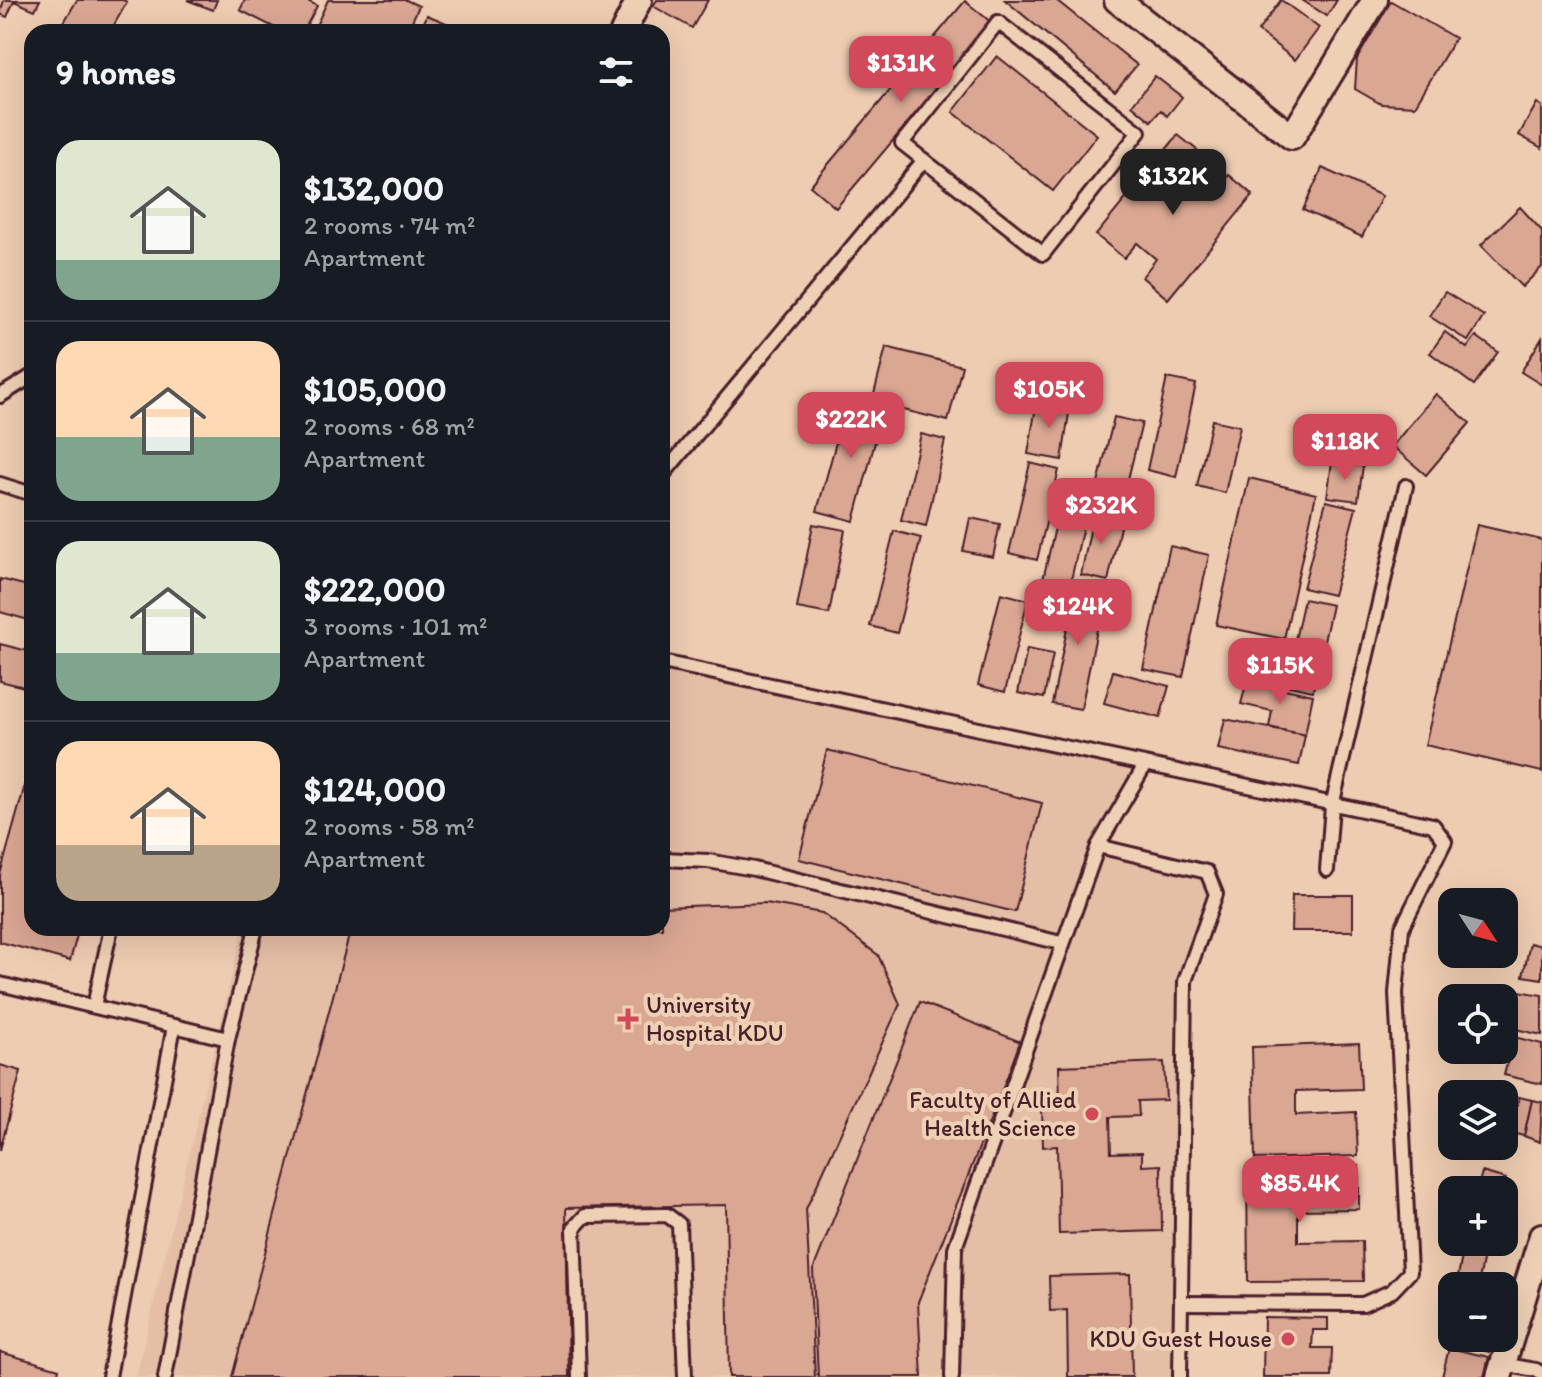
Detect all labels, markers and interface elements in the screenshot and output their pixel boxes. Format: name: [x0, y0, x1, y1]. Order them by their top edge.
pin: $131K: [845, 36, 957, 104]
text: $131K: [867, 46, 935, 78]
icon: filters: [594, 50, 638, 94]
text: 9 homes: [56, 52, 176, 93]
pin: $132K: [1117, 149, 1229, 217]
text: $132K: [1138, 159, 1208, 191]
text: $132,000: [304, 168, 444, 209]
icon: home: [120, 172, 216, 268]
text: 2 rooms · 74 m²: [304, 209, 475, 241]
text: Apartment: [304, 241, 425, 273]
pin: $105K: [993, 362, 1105, 430]
text: $105,000: [304, 369, 447, 410]
text: $105K: [1013, 372, 1085, 404]
icon: home: [120, 373, 216, 469]
pin: $222K: [795, 392, 907, 460]
text: $222K: [816, 402, 886, 434]
text: 2 rooms · 68 m²: [304, 410, 475, 442]
pin: $118K: [1289, 414, 1401, 482]
text: $118K: [1311, 424, 1379, 456]
text: Apartment: [304, 442, 425, 474]
pin: $232K: [1045, 478, 1157, 546]
text: $232K: [1065, 488, 1137, 520]
text: $222,000: [304, 569, 446, 610]
icon: home: [120, 573, 216, 669]
pin: $124K: [1022, 579, 1134, 647]
text: $124K: [1042, 589, 1114, 621]
text: 3 rooms · 101 m²: [304, 610, 487, 642]
pin: $115K: [1224, 638, 1336, 706]
text: Apartment: [304, 642, 425, 674]
text: $115K: [1246, 648, 1314, 680]
text: $124,000: [304, 769, 446, 810]
icon: home: [120, 773, 216, 869]
text: 2 rooms · 58 m²: [304, 810, 475, 842]
text: Apartment: [304, 842, 425, 874]
north arrow: [1438, 888, 1518, 968]
map controls: [1438, 888, 1518, 1352]
button: locate: [1438, 984, 1518, 1064]
place label: University Hospital KDU: [646, 990, 784, 1047]
marker: University Hospital KDU: [617, 1008, 639, 1030]
button: layers: [1438, 1080, 1518, 1160]
place label: Faculty of Allied Health Science: [909, 1085, 1076, 1142]
marker: Faculty of Allied Health Science: [1083, 1105, 1101, 1123]
pin: $85.4K: [1235, 1156, 1365, 1224]
text: $85.4K: [1260, 1166, 1340, 1198]
button: +: [1438, 1176, 1518, 1256]
button: −: [1438, 1272, 1518, 1352]
place label: KDU Guest House: [1090, 1324, 1272, 1353]
marker: KDU Guest House: [1279, 1330, 1297, 1348]

